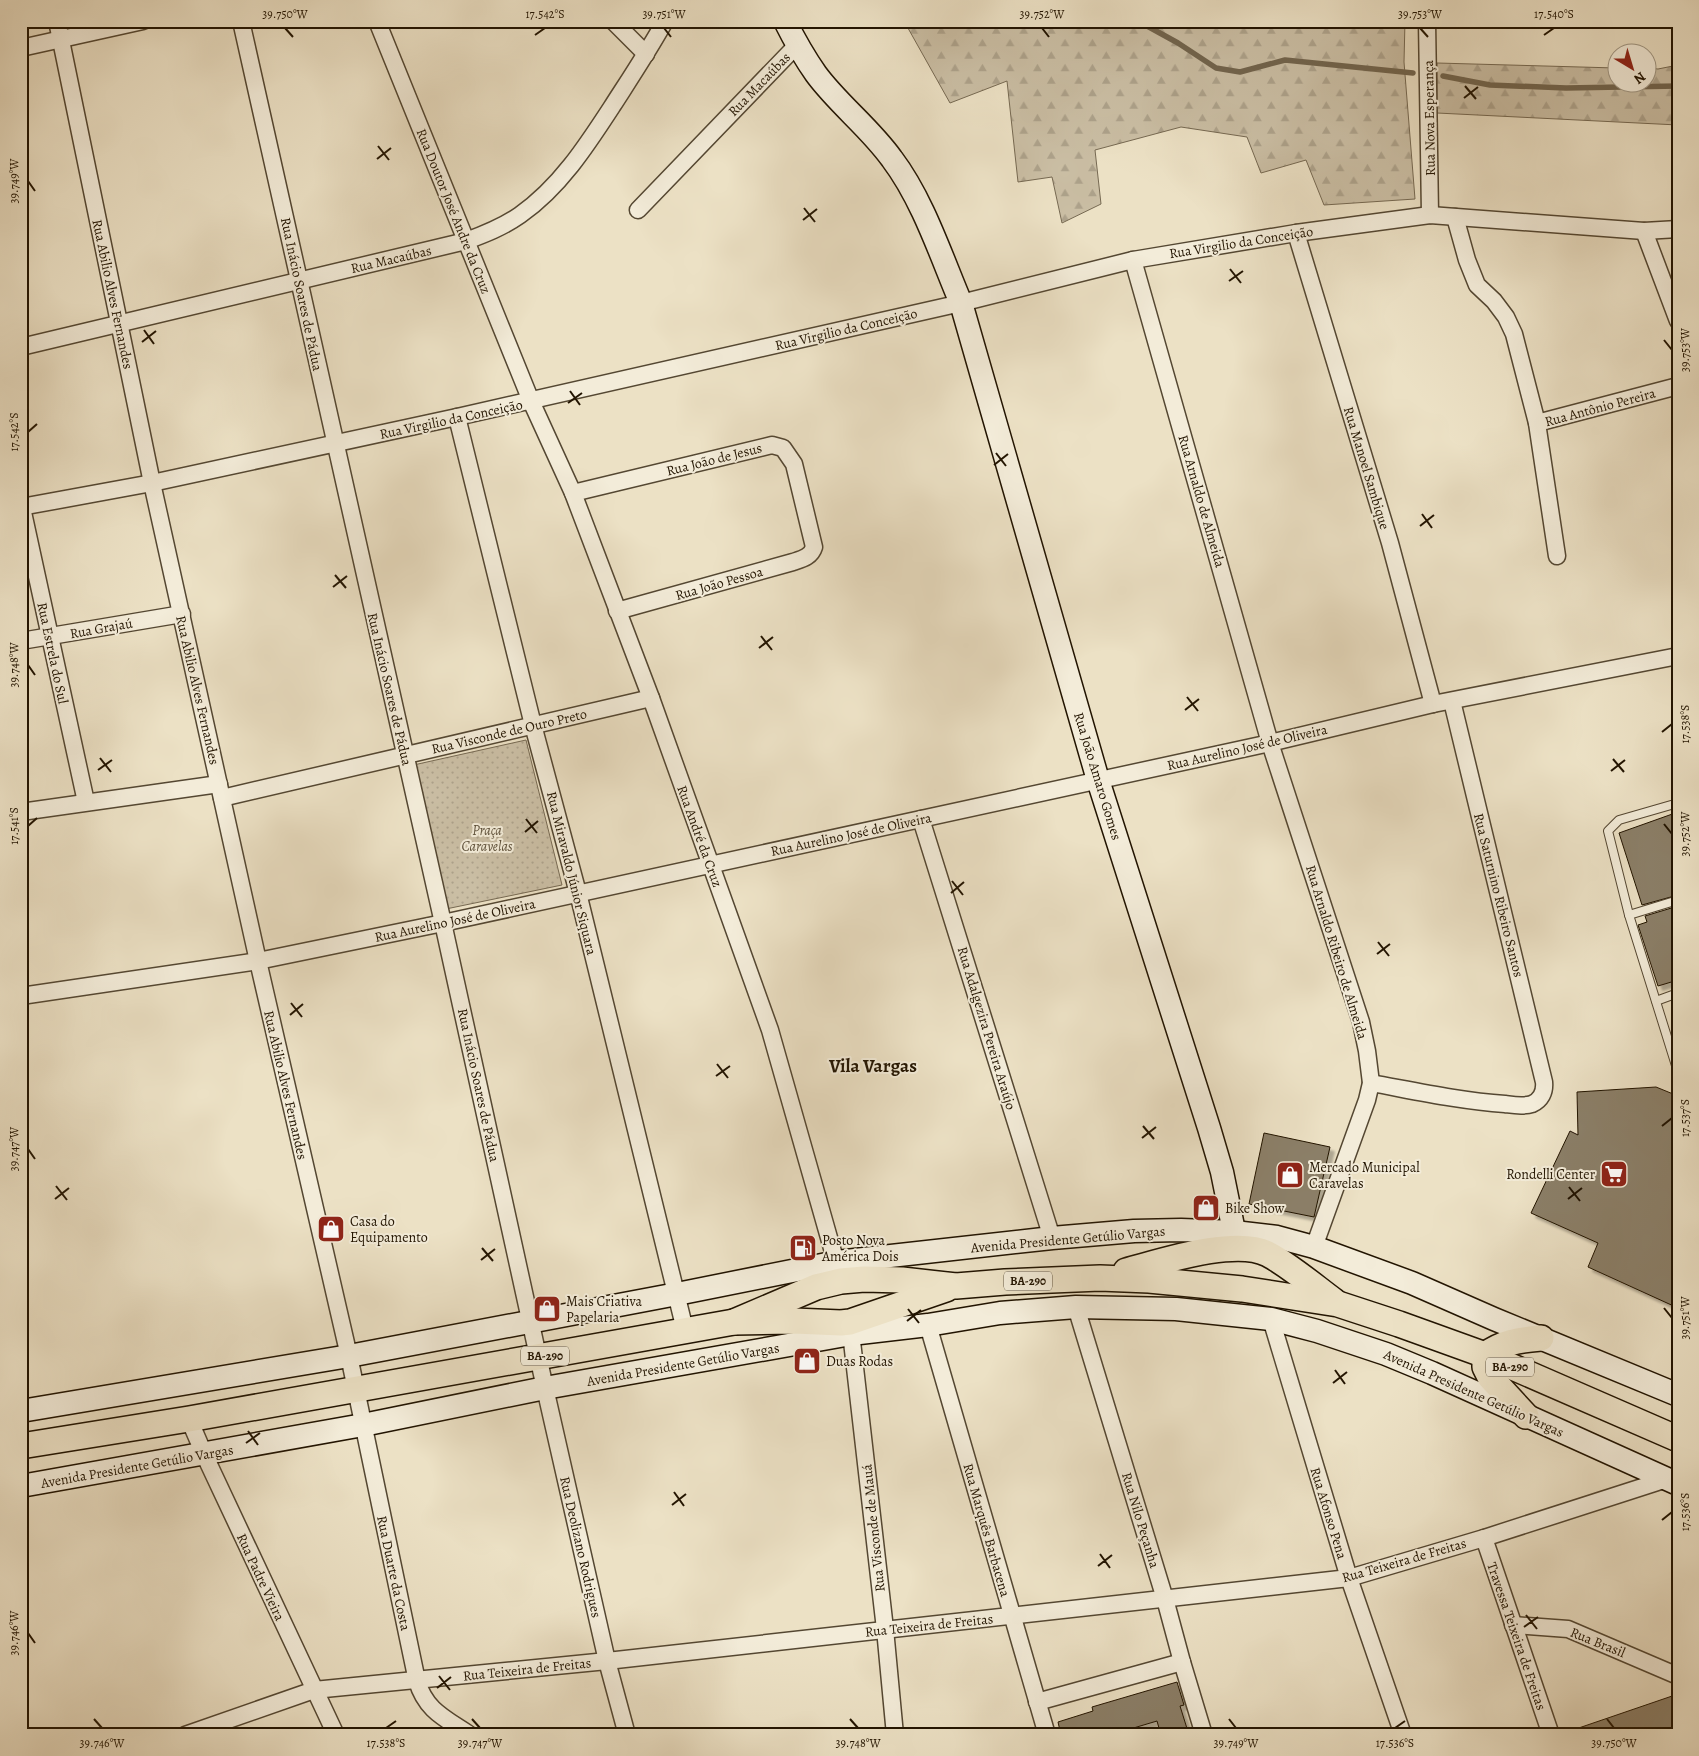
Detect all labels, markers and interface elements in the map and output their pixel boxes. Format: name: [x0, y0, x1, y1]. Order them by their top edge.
text: 39.750°W: [262, 6, 309, 22]
text: 17.542°S: [525, 6, 565, 22]
text: 39.751°W: [642, 6, 686, 22]
text: 39.752°W: [1020, 6, 1065, 22]
text: 39.753°W: [1398, 6, 1443, 22]
text: 17.540°S: [1534, 6, 1574, 22]
north arrow: [1606, 42, 1656, 92]
street label: Rua Macaúbas: [724, 48, 795, 121]
street label: Rua Nova Esperança: [1419, 59, 1440, 176]
text: N: [1630, 67, 1650, 88]
street label: Rua Doutor José Andre da Cruz: [412, 126, 495, 297]
text: 39.749°W: [6, 158, 22, 203]
street label: Rua Inácio Soares de Pádua: [276, 216, 327, 373]
street label: Rua Abilio Alves Fernandes: [87, 218, 138, 371]
street label: Rua Virgilio da Conceição: [1168, 222, 1314, 263]
street label: Rua Macaúbas: [349, 241, 433, 278]
street label: Rua Virgilio da Conceição: [773, 304, 919, 355]
text: 39.753°W: [1677, 327, 1693, 372]
street label: Rua Antônio Pereira: [1543, 383, 1658, 431]
street label: Rua Virgilio da Conceição: [378, 395, 524, 444]
street label: Rua Manoel Sambique: [1339, 404, 1394, 532]
text: 17.542°S: [6, 412, 22, 452]
street label: Rua Arnaldo de Almeida: [1174, 433, 1230, 570]
street label: Rua João de Jesus: [664, 438, 764, 481]
street label: Rua João Pessoa: [673, 562, 766, 605]
street label: Rua Estrela do Sul: [32, 601, 73, 706]
street label: Rua Inácio Soares de Pádua: [363, 611, 416, 768]
street label: Rua Grajaú: [68, 614, 134, 643]
street label: Rua Abilio Alves Fernandes: [171, 614, 224, 767]
text: 39.748°W: [6, 642, 22, 688]
street label: Rua Visconde de Ouro Preto: [430, 704, 589, 759]
text: 17.538°S: [1677, 705, 1693, 743]
street label: Rua João Amaro Gomes: [1069, 710, 1126, 842]
street label: Rua Aurelino José de Oliveira: [1165, 720, 1330, 775]
street label: Rua André da Cruz: [672, 783, 727, 890]
street label: Rua Miravaldo Júnior Siquara: [542, 789, 601, 957]
text: 17.541°S: [6, 807, 22, 845]
street label: Rua Aurelino José de Oliveira: [769, 808, 934, 861]
street label: Rua Saturnino Ribeiro Santos: [1469, 811, 1528, 979]
text: 39.752°W: [1677, 811, 1693, 856]
park label: Praça Caravelas: [461, 821, 513, 856]
street label: Rua Arnaldo Ribeiro de Almeida: [1301, 863, 1372, 1042]
street label: Rua Aurelino José de Oliveira: [373, 894, 538, 947]
street label: Rua Adalgezira Pereira Araújo: [953, 944, 1020, 1112]
street label: Rua Inácio Soares de Pádua: [453, 1007, 504, 1164]
street label: Rua Abilio Alves Fernandes: [259, 1009, 312, 1162]
district label: Vila Vargas: [828, 1053, 917, 1079]
text: 17.537°S: [1677, 1099, 1693, 1137]
text: 39.747°W: [6, 1126, 22, 1171]
place label: Mercado Municipal Caravelas: [1309, 1158, 1420, 1193]
supermarket icon: Rondelli Center: [1599, 1159, 1629, 1189]
shop icon: Mercado Municipal Caravelas: [1275, 1160, 1305, 1190]
place label: Rondelli Center: [1506, 1165, 1596, 1184]
shop icon: Bike Show: [1191, 1193, 1221, 1223]
place label: Bike Show: [1225, 1199, 1284, 1218]
place label: Casa do Equipamento: [350, 1212, 428, 1247]
shop icon: Casa do Equipamento: [316, 1214, 346, 1244]
street label: Avenida Presidente Getúlio Vargas: [969, 1222, 1166, 1258]
place label: Posto Nova América Dois: [821, 1231, 899, 1266]
fuel station icon: Posto Nova América Dois: [788, 1233, 818, 1263]
road number: BA-290: [1004, 1272, 1052, 1290]
place label: Mais Criativa Papelaria: [566, 1292, 642, 1327]
shop icon: Mais Criativa Papelaria: [532, 1294, 562, 1324]
text: 39.751°W: [1677, 1296, 1693, 1340]
street label: Avenida Presidente Getúlio Vargas: [584, 1338, 781, 1391]
street label: Avenida Presidente Getúlio Vargas: [1380, 1345, 1567, 1442]
road number: BA-290: [521, 1346, 569, 1365]
shop icon: Duas Rodas: [792, 1346, 822, 1376]
place label: Duas Rodas: [826, 1352, 893, 1371]
road number: BA-290: [1486, 1358, 1534, 1376]
street label: Avenida Presidente Getúlio Vargas: [38, 1440, 235, 1493]
street label: Rua Marquês Barbacena: [958, 1461, 1015, 1600]
street label: Rua Visconde de Mauá: [857, 1463, 890, 1593]
street label: Rua Afonso Pena: [1306, 1465, 1352, 1562]
street label: Rua Nilo Peçanha: [1117, 1470, 1164, 1571]
street label: Rua Deolizano Rodrigues: [555, 1475, 606, 1620]
text: 17.536°S: [1677, 1493, 1693, 1531]
street label: Rua Duarte da Costa: [372, 1514, 415, 1633]
street label: Rua Padre Vieira: [232, 1530, 289, 1625]
street label: Rua Teixeira de Freitas: [1340, 1534, 1469, 1587]
street label: Travessa Teixeira de Freitas: [1482, 1560, 1551, 1713]
street label: Rua Teixeira de Freitas: [864, 1609, 994, 1642]
text: 39.746°W: [6, 1610, 22, 1655]
street label: Rua Brasil: [1567, 1623, 1629, 1662]
street label: Rua Teixeira de Freitas: [462, 1653, 592, 1686]
text: 39.746°W: [80, 1735, 125, 1751]
text: 17.538°S: [367, 1735, 405, 1751]
text: 39.747°W: [458, 1735, 503, 1751]
text: 39.748°W: [835, 1735, 881, 1751]
text: 39.749°W: [1214, 1735, 1259, 1751]
text: 17.536°S: [1376, 1735, 1414, 1751]
text: 39.750°W: [1591, 1735, 1638, 1751]

